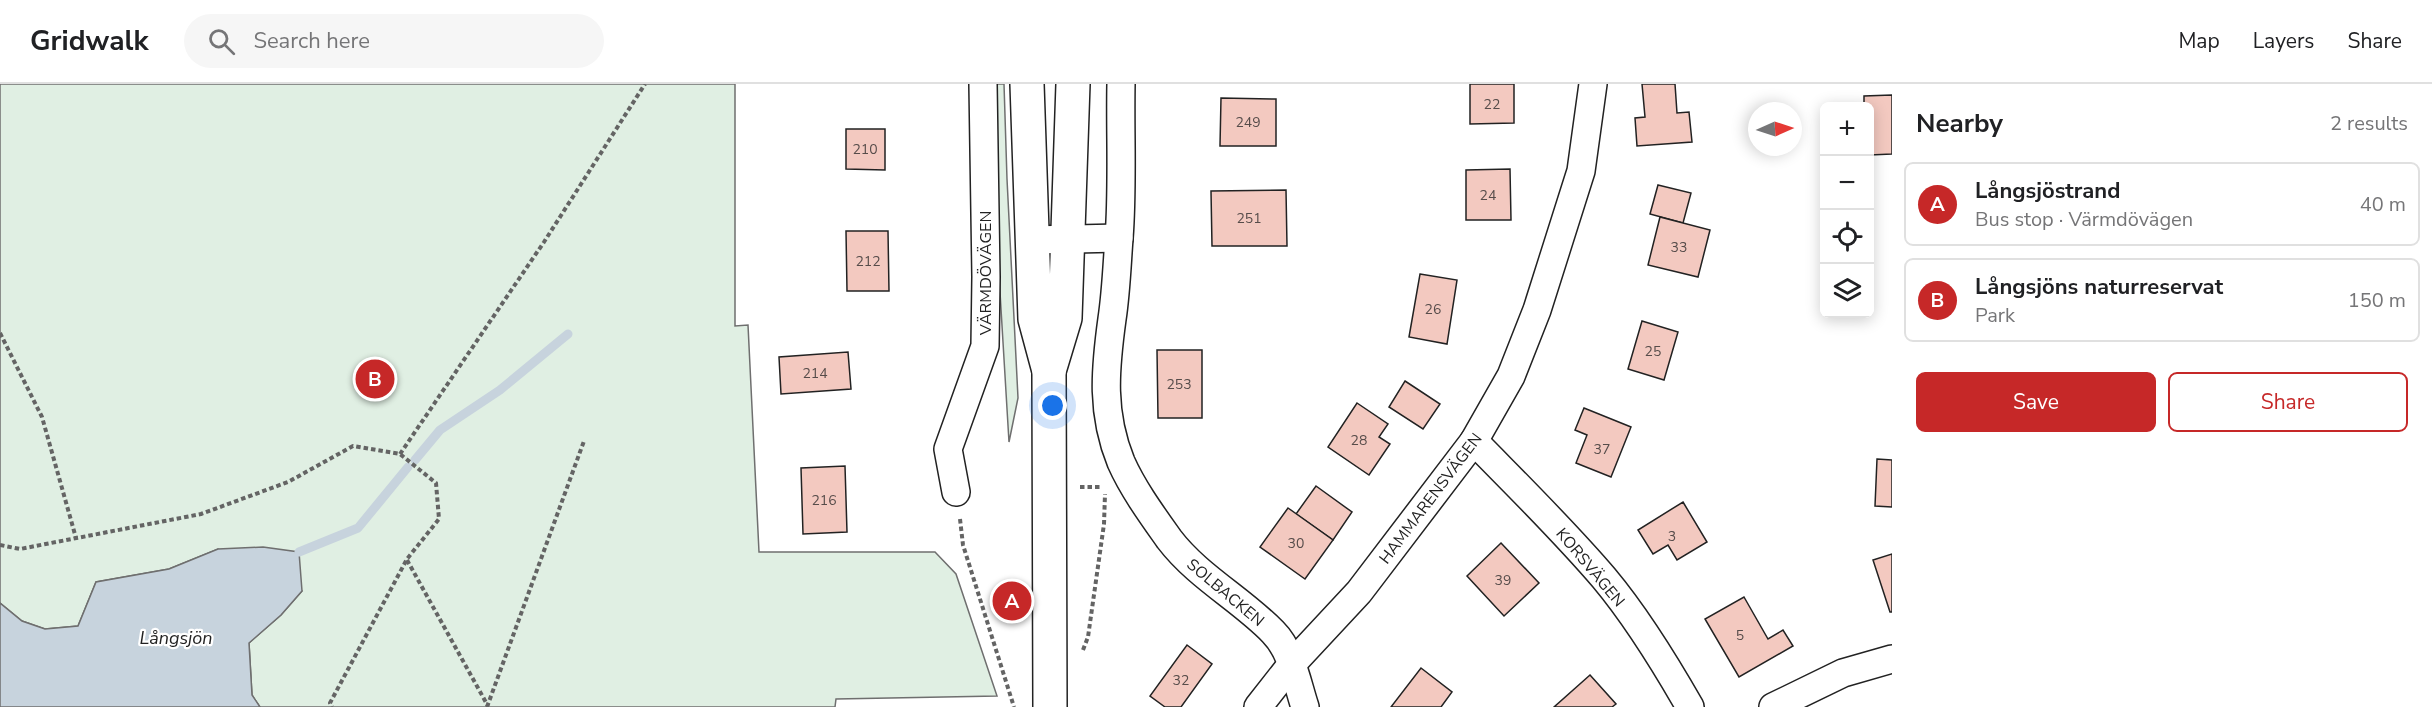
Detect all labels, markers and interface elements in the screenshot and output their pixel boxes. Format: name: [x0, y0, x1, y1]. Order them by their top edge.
search box: [184, 14, 604, 68]
text: Gridwalk: [30, 22, 148, 60]
icon: search: [205, 25, 238, 58]
text: Search here: [253, 26, 370, 56]
text: Map: [2178, 27, 2220, 55]
text: Layers: [2253, 27, 2314, 55]
text: Share: [2347, 27, 2402, 55]
house number: 22: [1484, 95, 1500, 114]
north arrow: [1748, 102, 1802, 156]
map controls: [1820, 102, 1874, 318]
button: +: [1820, 102, 1874, 156]
text: Nearby: [1916, 106, 2003, 141]
text: 2 results: [2330, 110, 2408, 137]
house number: 249: [1235, 113, 1261, 132]
house number: 210: [852, 140, 878, 159]
button: −: [1820, 156, 1874, 210]
text: Långsjöstrand: [1975, 176, 2120, 206]
house number: 24: [1480, 186, 1496, 205]
text: A: [1930, 191, 1945, 218]
text: 40 m: [2360, 191, 2406, 218]
text: Bus stop · Värmdövägen: [1975, 206, 2193, 233]
house number: 251: [1236, 209, 1262, 228]
button: locate: [1820, 210, 1874, 264]
street label: VÄRMDÖVÄGEN: [975, 211, 997, 336]
house number: 33: [1671, 238, 1687, 257]
house number: 212: [855, 252, 881, 271]
button: layers: [1820, 264, 1874, 318]
text: Långsjöns naturreservat: [1975, 272, 2223, 302]
text: B: [1931, 287, 1944, 314]
text: 150 m: [2348, 287, 2406, 314]
house number: 26: [1425, 300, 1441, 319]
text: Park: [1975, 302, 2015, 329]
house number: 25: [1645, 342, 1661, 361]
pin: B: [356, 356, 394, 402]
house number: 214: [802, 364, 828, 383]
button: Save: [1916, 372, 2156, 432]
button: Share: [2168, 372, 2408, 432]
house number: 253: [1166, 375, 1192, 394]
your location: [1038, 391, 1067, 420]
street label: HAMMARENSVÄGEN: [1374, 429, 1487, 569]
house number: 28: [1351, 431, 1367, 450]
house number: 37: [1594, 440, 1610, 459]
house number: 216: [811, 491, 837, 510]
street label: KORSVÄGEN: [1551, 524, 1630, 612]
house number: 3: [1668, 527, 1676, 546]
house number: 30: [1288, 534, 1304, 553]
street label: SOLBACKEN: [1182, 554, 1269, 632]
house number: 39: [1495, 571, 1511, 590]
pin: A: [992, 578, 1032, 624]
water label: Långsjön: [139, 626, 213, 650]
house number: 5: [1736, 626, 1744, 645]
house number: 32: [1173, 671, 1189, 690]

